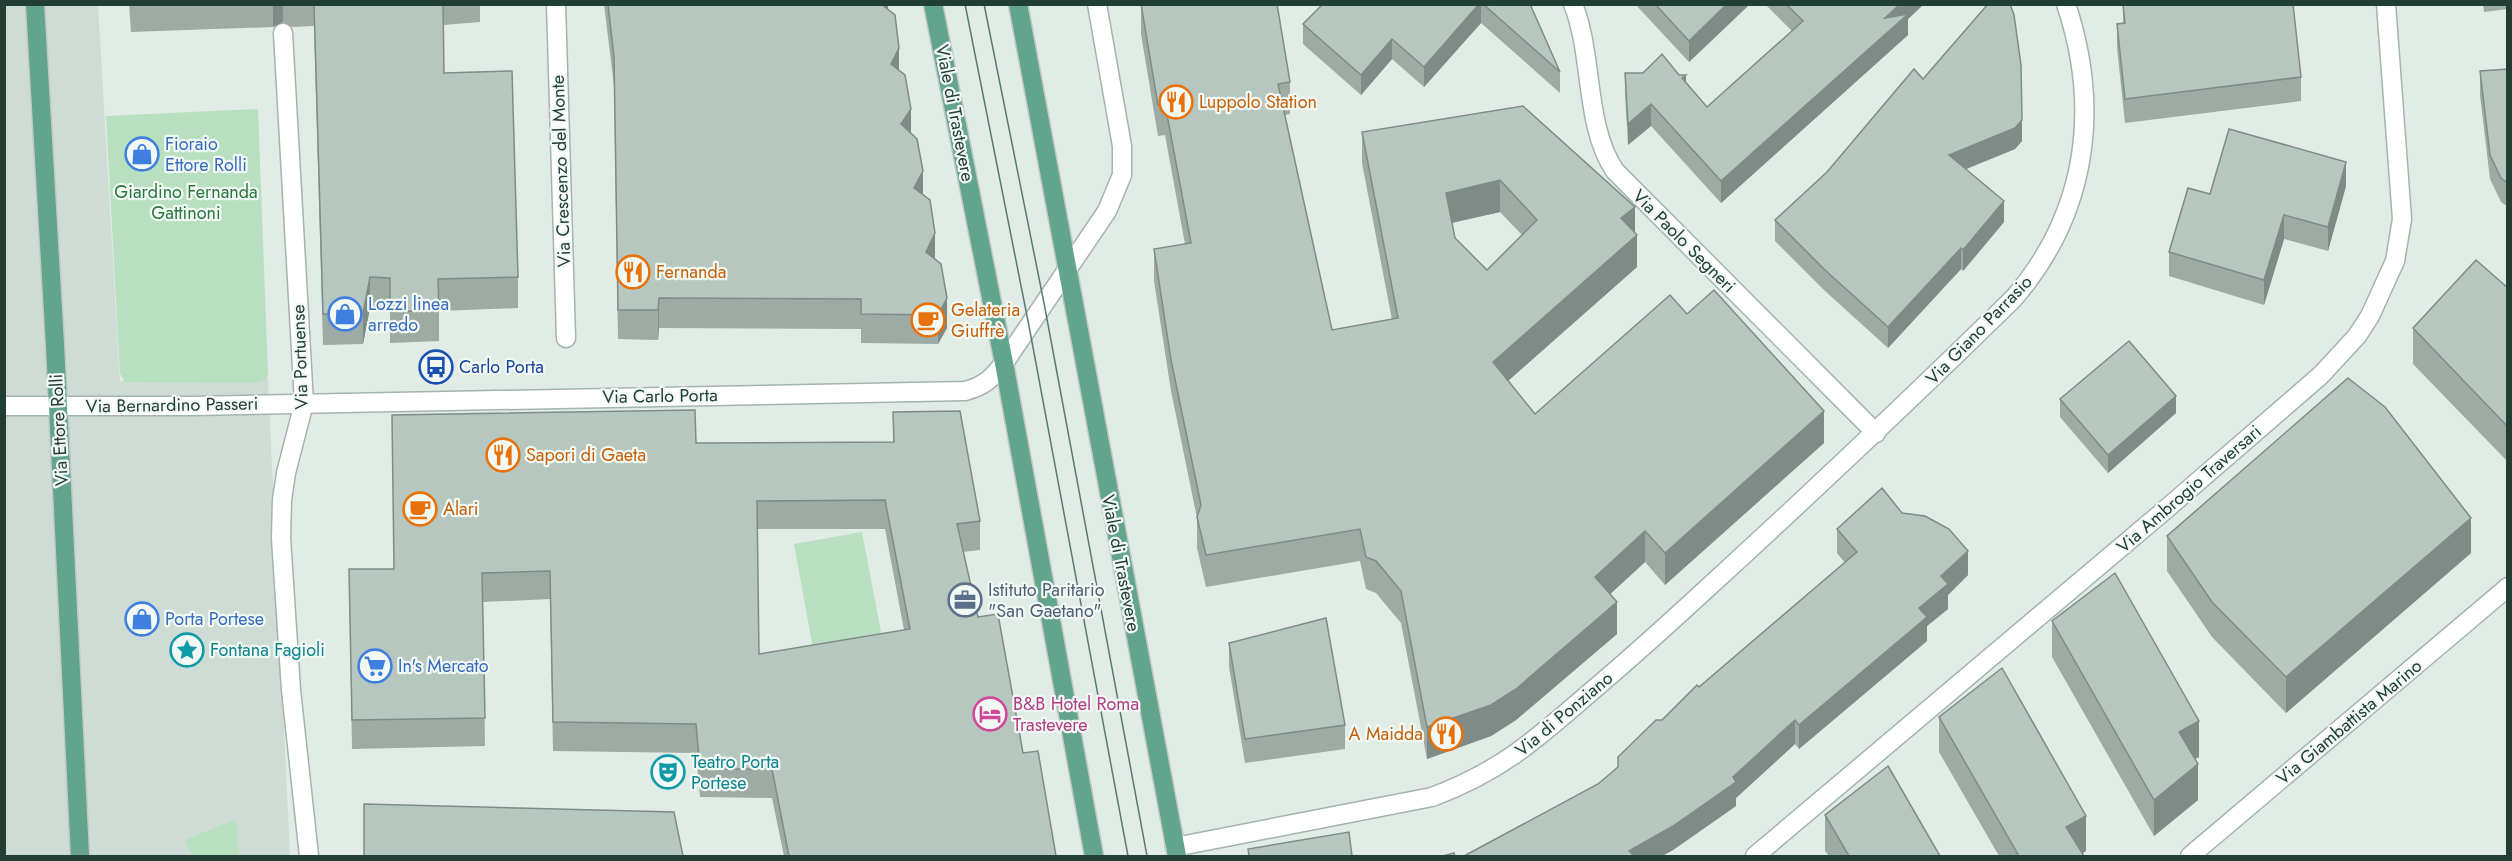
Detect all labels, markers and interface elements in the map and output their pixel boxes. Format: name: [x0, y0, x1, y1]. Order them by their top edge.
street label: Viale di Trastevere: [929, 42, 981, 184]
street label: Via Crescenzo del Monte: [545, 74, 577, 268]
restaurant icon: Luppolo Station: [1158, 84, 1194, 120]
place label: Luppolo Station: [1199, 89, 1317, 115]
place label: Fioraio Ettore Rolli: [165, 131, 247, 178]
shop icon: Fioraio Ettore Rolli: [124, 136, 160, 172]
park label: Giardino Fernanda Gattinoni: [114, 179, 258, 226]
street label: Via Paolo Segneri: [1626, 183, 1742, 299]
restaurant icon: Fernanda: [615, 254, 651, 290]
place label: Fernanda: [656, 259, 726, 285]
street label: Via Giano Parrasio: [1920, 269, 2038, 391]
place label: Lozzi linea arredo: [368, 291, 449, 338]
shop icon: Lozzi linea arredo: [327, 296, 363, 332]
place label: Gelateria Giuffrè: [951, 297, 1020, 344]
cafe icon: Gelateria Giuffrè: [910, 302, 946, 338]
street label: Via Portuense: [285, 304, 315, 410]
bus stop icon: Carlo Porta: [418, 349, 454, 385]
place label: Carlo Porta: [459, 354, 544, 380]
street label: Via Ettore Rolli: [43, 373, 75, 487]
street label: Via Carlo Porta: [602, 382, 718, 410]
street label: Via Bernardino Passeri: [85, 390, 259, 420]
street label: Via Ambrogio Traversari: [2111, 419, 2267, 559]
restaurant icon: Sapori di Gaeta: [485, 437, 521, 473]
place label: Sapori di Gaeta: [526, 442, 646, 468]
cafe icon: Alari: [402, 491, 438, 527]
street label: Viale di Trastevere: [1095, 492, 1147, 634]
place label: Alari: [443, 496, 479, 522]
place label: Istituto Paritario "San Gaetano": [988, 577, 1105, 624]
office icon: Istituto Paritario "San Gaetano": [947, 582, 983, 618]
shop icon: Porta Portese: [124, 601, 160, 637]
place label: Porta Portese: [165, 606, 264, 632]
place icon: Fontana Fagioli: [169, 632, 205, 668]
place label: Fontana Fagioli: [210, 637, 325, 663]
supermarket icon: In's Mercato: [357, 648, 393, 684]
place label: In's Mercato: [398, 653, 489, 679]
street label: Via Giambattista Marino: [2270, 653, 2428, 791]
street label: Via di Ponziano: [1510, 665, 1619, 763]
place label: B&B Hotel Roma Trastevere: [1013, 691, 1139, 738]
hotel icon: B&B Hotel Roma Trastevere: [972, 696, 1008, 732]
restaurant icon: A Maidda: [1428, 716, 1464, 752]
place label: A Maidda: [1349, 721, 1423, 747]
place label: Teatro Porta Portese: [691, 749, 779, 796]
theatre icon: Teatro Porta Portese: [650, 754, 686, 790]

